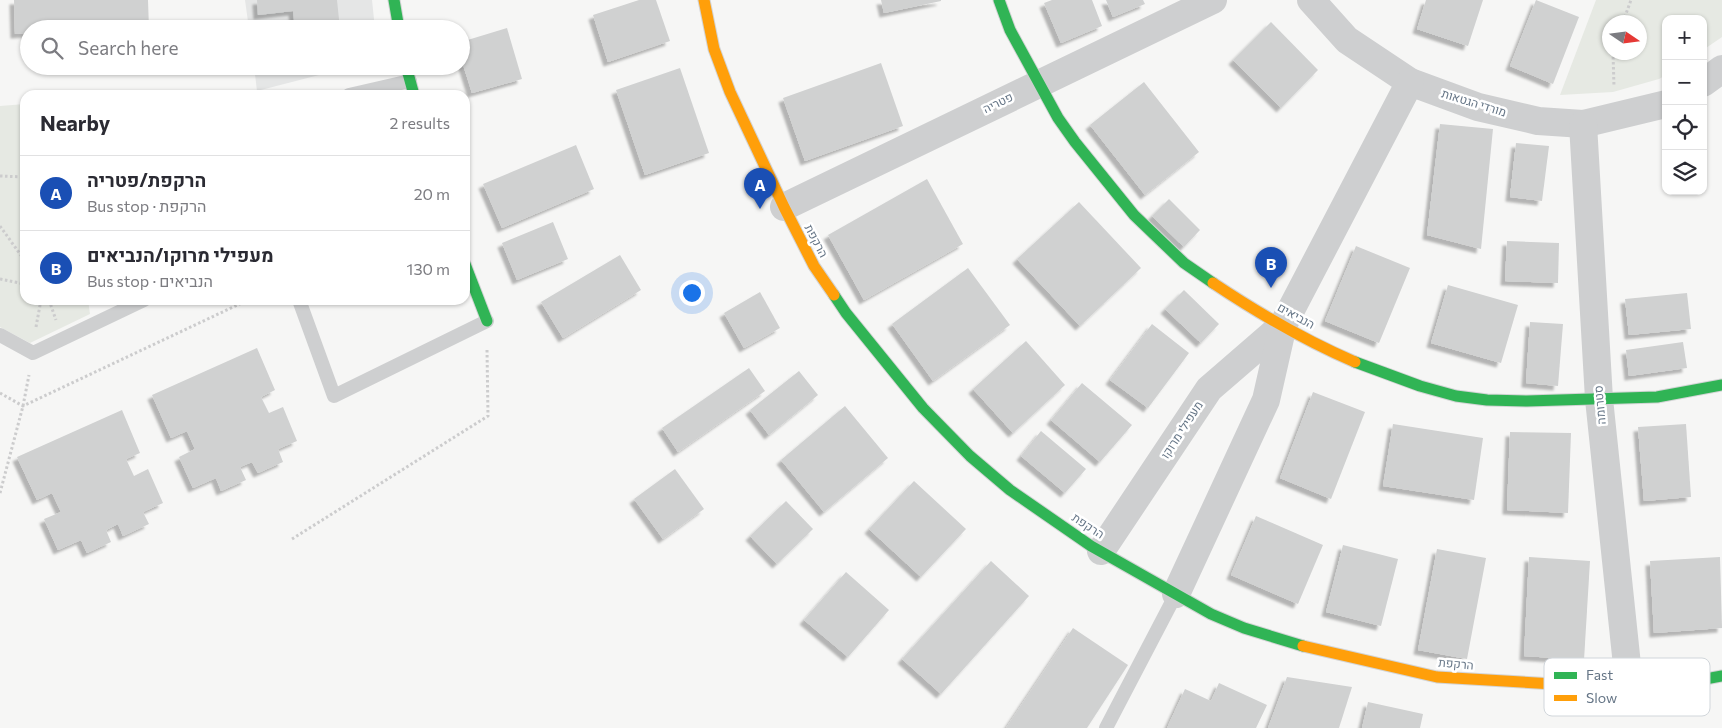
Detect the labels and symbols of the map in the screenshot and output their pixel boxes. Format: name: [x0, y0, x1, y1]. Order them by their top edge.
north arrow: [1602, 15, 1647, 60]
street label: מורדי הגטאות: [1440, 86, 1508, 119]
street label: פטריה: [980, 89, 1015, 115]
pin: A: [744, 168, 776, 209]
street label: הרקפת: [802, 222, 831, 259]
pin: B: [1255, 247, 1287, 288]
your location: [679, 280, 705, 306]
street label: הנביאים: [1275, 299, 1318, 331]
street label: סטרומה: [1590, 385, 1608, 425]
street label: מעפילי מרוקו: [1157, 398, 1205, 461]
street label: הרקפת: [1070, 510, 1107, 541]
street label: הרקפת: [1438, 654, 1474, 672]
legend: [1544, 658, 1710, 716]
text: Fast: [1586, 666, 1613, 683]
text: Slow: [1586, 689, 1617, 706]

